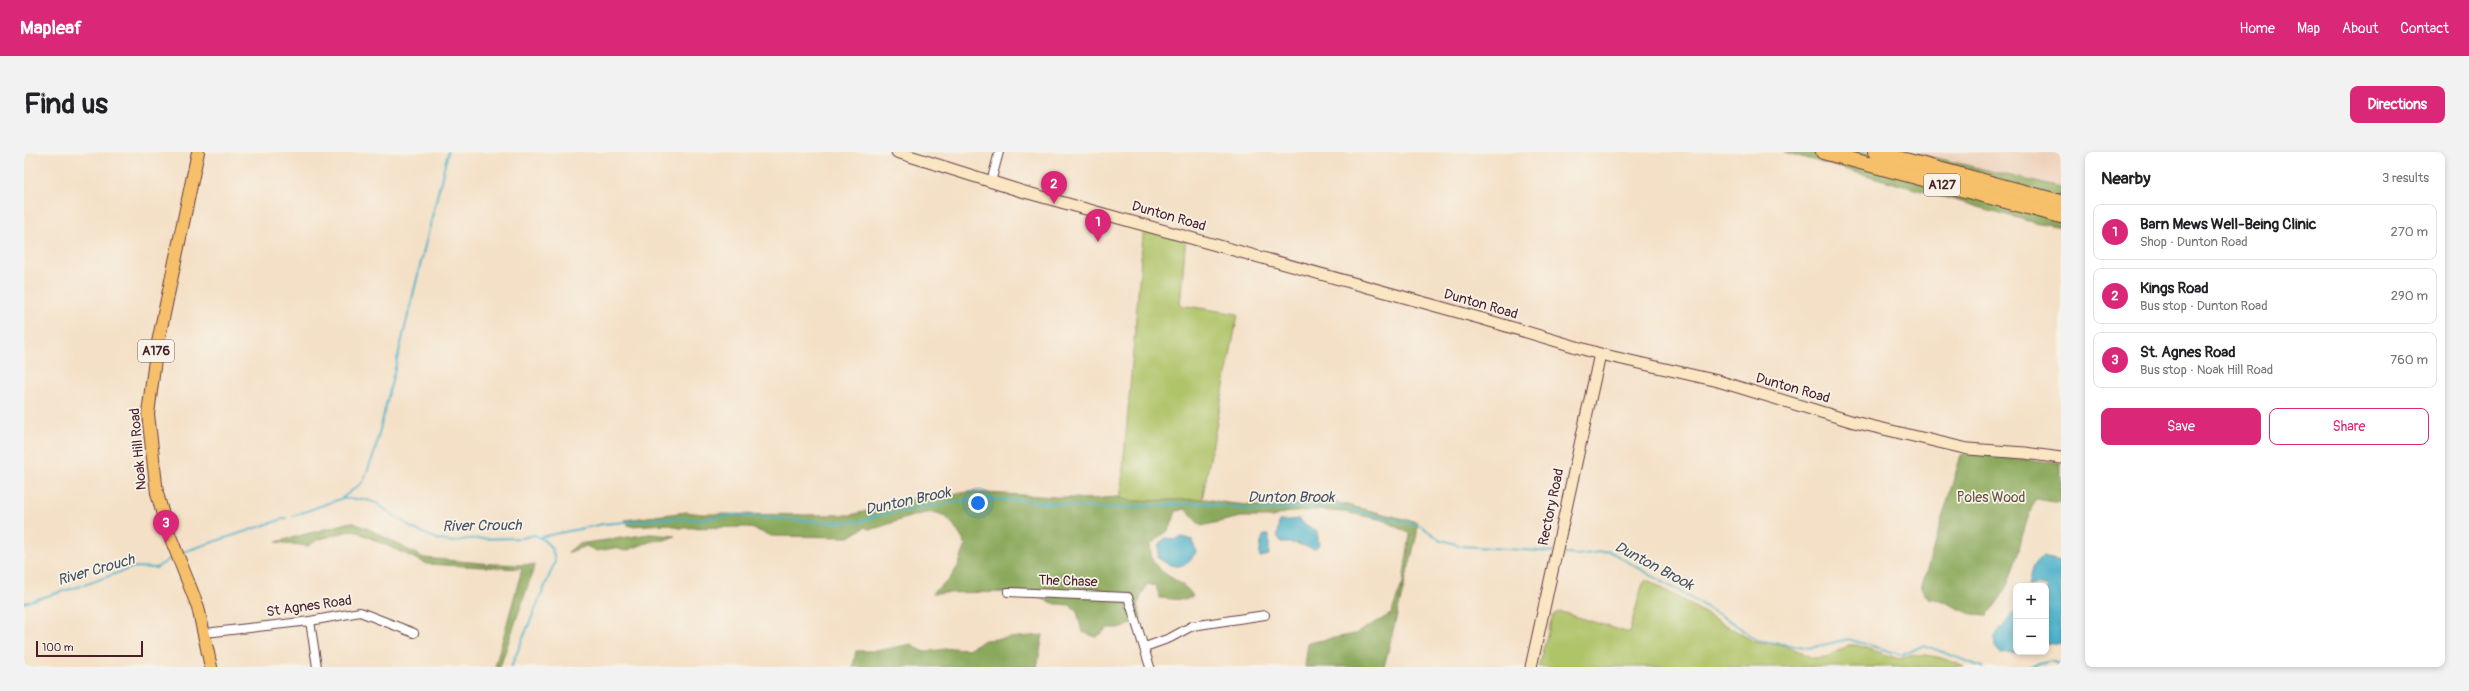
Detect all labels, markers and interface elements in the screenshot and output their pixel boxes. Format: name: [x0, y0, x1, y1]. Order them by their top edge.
text: Mapleaf: [20, 16, 82, 40]
text: Home: [2240, 20, 2275, 37]
text: Map: [2297, 20, 2320, 37]
text: About: [2342, 20, 2378, 37]
text: Contact: [2400, 20, 2449, 37]
button: Directions: [2350, 86, 2445, 123]
text: Find us: [24, 87, 108, 122]
text: Nearby: [2101, 168, 2150, 189]
text: 3 results: [2382, 170, 2429, 186]
pin: 2: [1041, 171, 1067, 204]
road number: A127: [1924, 174, 1960, 196]
street label: Dunton Road: [1130, 197, 1208, 235]
pin: 1: [1085, 209, 1111, 242]
text: Barn Mews Well-Being Clinic: [2140, 215, 2316, 234]
text: 1: [2112, 224, 2118, 240]
text: 270 m: [2391, 224, 2428, 240]
text: Shop · Dunton Road: [2140, 234, 2248, 250]
text: Kings Road: [2140, 279, 2209, 298]
street label: Dunton Road: [1442, 285, 1520, 323]
text: 2: [2111, 288, 2119, 304]
text: 290 m: [2391, 288, 2428, 304]
text: Bus stop · Dunton Road: [2140, 298, 2268, 314]
road number: A176: [138, 340, 174, 362]
text: St. Agnes Road: [2140, 343, 2236, 362]
text: 3: [2111, 352, 2119, 368]
text: 760 m: [2390, 352, 2428, 368]
text: Bus stop · Noak Hill Road: [2140, 362, 2273, 378]
street label: Dunton Road: [1754, 369, 1832, 407]
street label: Noak Hill Road: [126, 407, 150, 491]
button: Save: [2101, 408, 2261, 445]
button: Share: [2269, 408, 2429, 445]
street label: Rectory Road: [1535, 467, 1567, 547]
water label: Dunton Brook: [864, 482, 954, 519]
water label: Dunton Brook: [1248, 488, 1336, 507]
park label: Poles Wood: [1957, 489, 2025, 506]
your location: [968, 493, 988, 513]
pin: 3: [153, 510, 179, 543]
water label: River Crouch: [442, 516, 523, 536]
water label: Dunton Brook: [1611, 537, 1698, 596]
water label: River Crouch: [55, 550, 138, 590]
street label: The Chase: [1038, 571, 1098, 591]
map controls: [2013, 583, 2049, 655]
button: +: [2013, 583, 2049, 619]
street label: St Agnes Road: [265, 592, 353, 620]
button: −: [2013, 619, 2049, 655]
scale bar: [36, 639, 143, 658]
text: 100 m: [42, 641, 73, 654]

